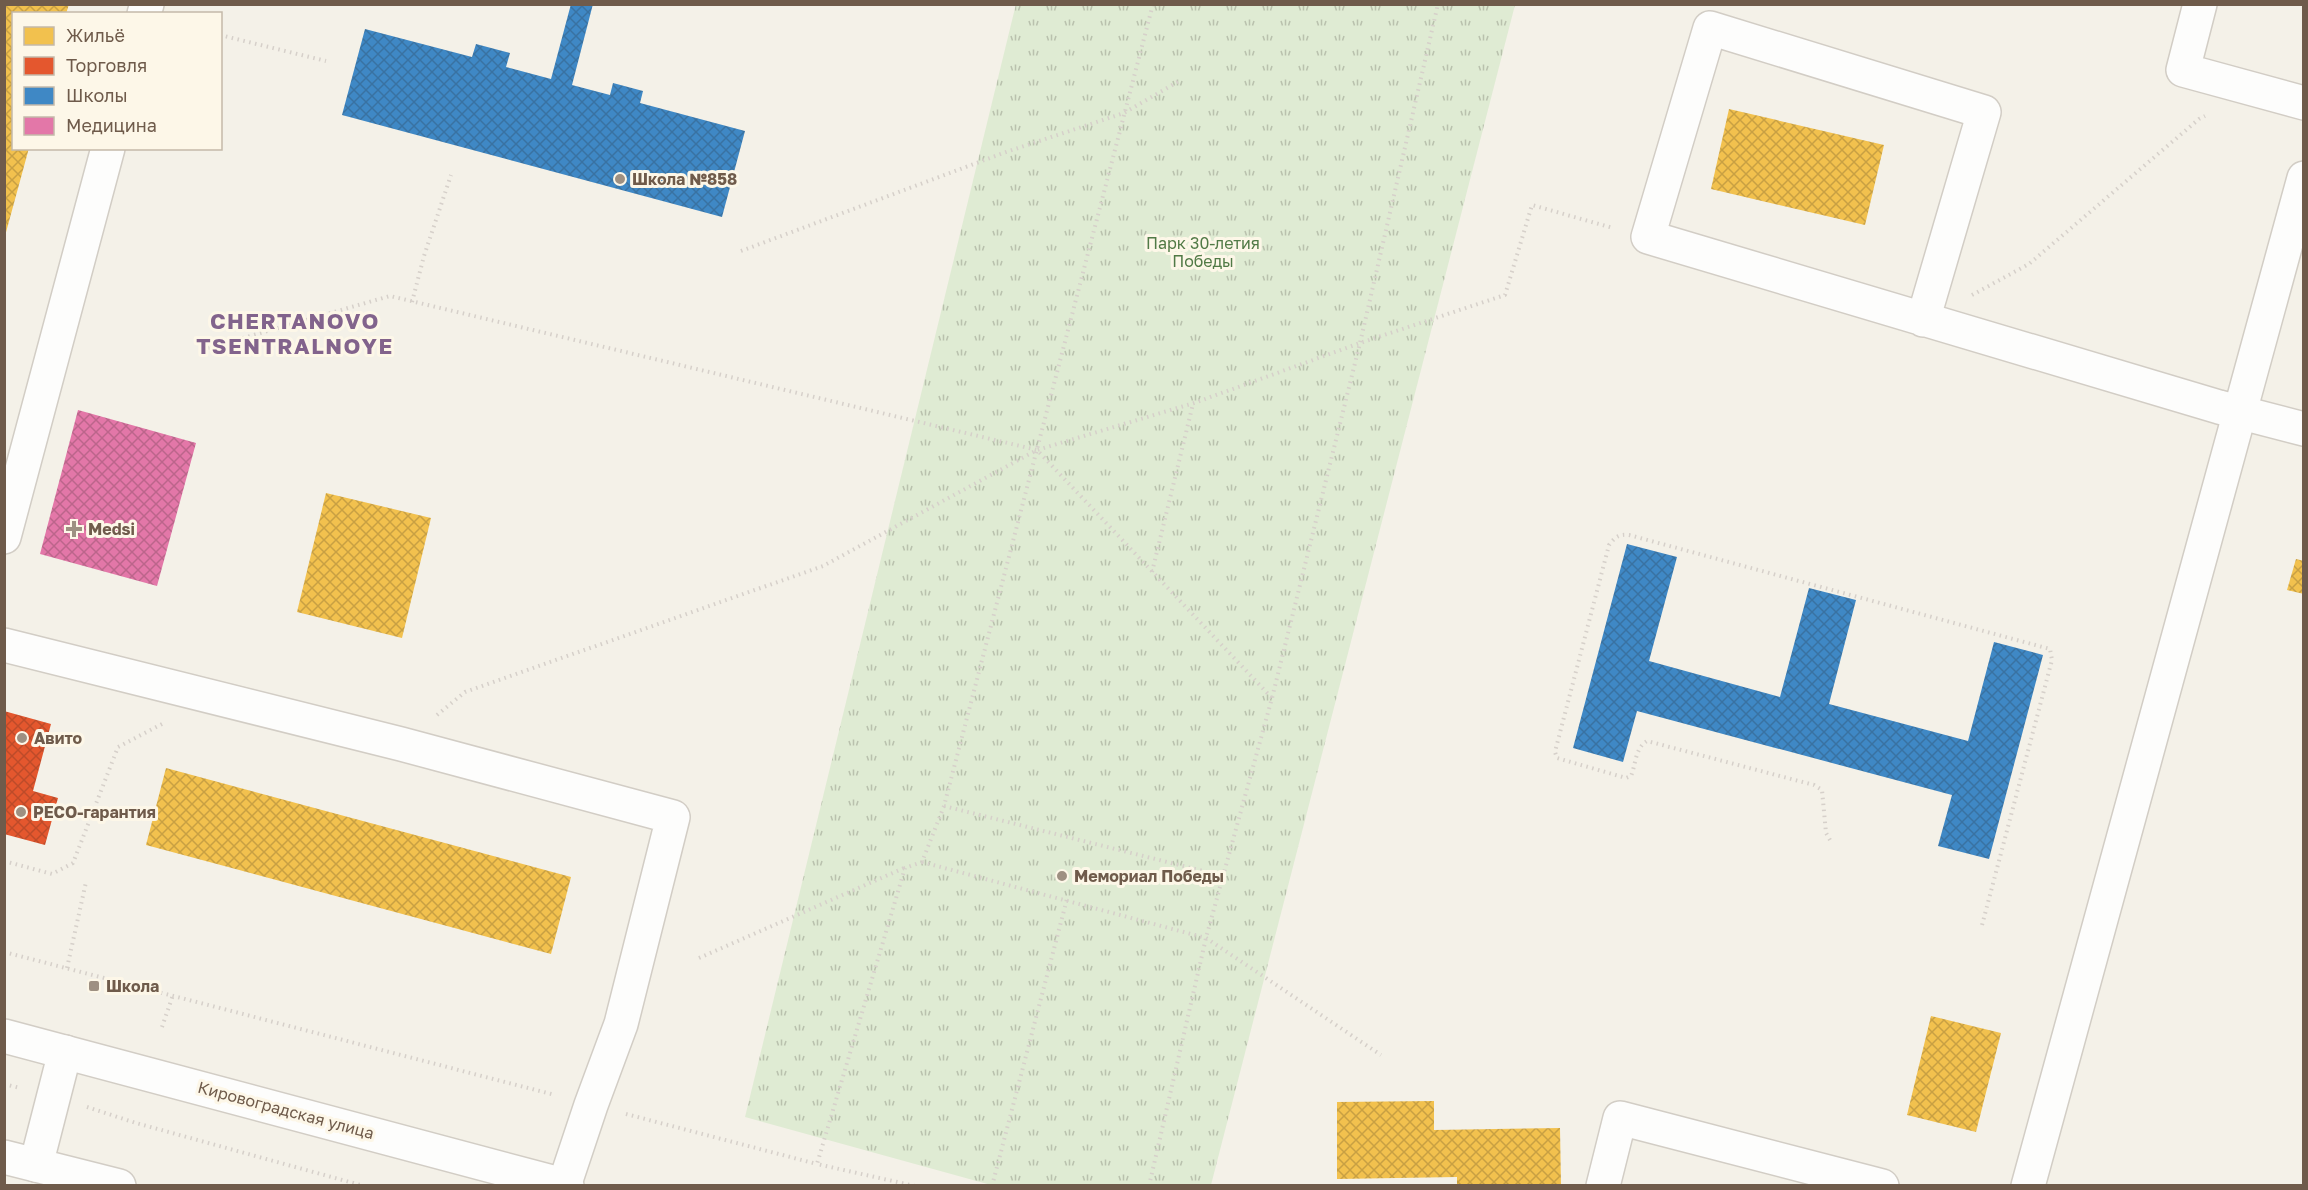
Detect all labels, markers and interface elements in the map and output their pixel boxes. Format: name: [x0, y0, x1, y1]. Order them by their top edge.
legend: [12, 12, 222, 150]
text: Жильё: [66, 24, 125, 46]
text: Торговля: [66, 54, 147, 76]
text: Школы: [66, 84, 128, 106]
text: Медицина: [66, 114, 157, 136]
place label: Школа №858: [632, 169, 737, 189]
marker: Школа №858: [613, 172, 627, 186]
park label: Парк 30-летия Победы: [1146, 233, 1260, 271]
district label: CHERTANOVO TSENTRALNOYE: [196, 307, 394, 359]
place label: Medsi: [88, 519, 135, 539]
marker: Medsi: [65, 520, 83, 538]
place label: Авито: [34, 728, 83, 748]
marker: Авито: [15, 731, 29, 745]
place label: РЕСО-гарантия: [33, 802, 156, 822]
marker: РЕСО-гарантия: [14, 805, 28, 819]
place label: Мемориал Победы: [1074, 866, 1224, 886]
marker: Мемориал Победы: [1055, 869, 1069, 883]
place label: Школа: [106, 976, 159, 996]
marker: Школа: [87, 979, 101, 993]
street label: Кировоградская улица: [196, 1077, 376, 1143]

